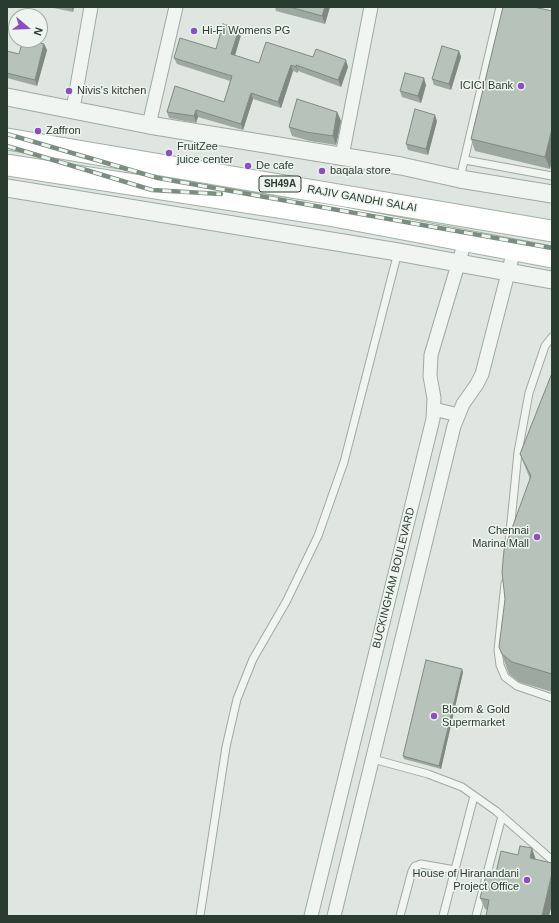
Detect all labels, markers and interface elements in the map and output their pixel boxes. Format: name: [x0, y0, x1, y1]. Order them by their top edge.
north arrow: [8, 8, 48, 48]
place label: Hi-Fi Womens PG: [202, 24, 290, 38]
text: N: [31, 26, 45, 37]
marker: Hi-Fi Womens PG: [189, 26, 199, 36]
place label: ICICI Bank: [460, 79, 513, 93]
marker: ICICI Bank: [516, 81, 526, 91]
place label: Nivis's kitchen: [77, 84, 146, 98]
marker: Nivis's kitchen: [64, 86, 74, 96]
place label: Zaffron: [46, 124, 81, 138]
marker: Zaffron: [33, 126, 43, 136]
place label: FruitZee juice center: [177, 140, 233, 166]
marker: FruitZee juice center: [164, 148, 174, 158]
place label: De cafe: [256, 159, 294, 173]
marker: De cafe: [243, 161, 253, 171]
place label: baqala store: [330, 164, 391, 178]
marker: baqala store: [317, 166, 327, 176]
road number: SH49A: [259, 176, 301, 192]
street label: RAJIV GANDHI SALAI: [306, 183, 418, 215]
street label: BUCKINGHAM BOULEVARD: [370, 506, 418, 650]
place label: Chennai Marina Mall: [472, 524, 529, 550]
marker: Chennai Marina Mall: [532, 532, 542, 542]
place label: Bloom & Gold Supermarket: [442, 703, 510, 729]
marker: Bloom & Gold Supermarket: [429, 711, 439, 721]
place label: House of Hiranandani Project Office: [413, 867, 519, 893]
marker: House of Hiranandani Project Office: [522, 875, 532, 885]

